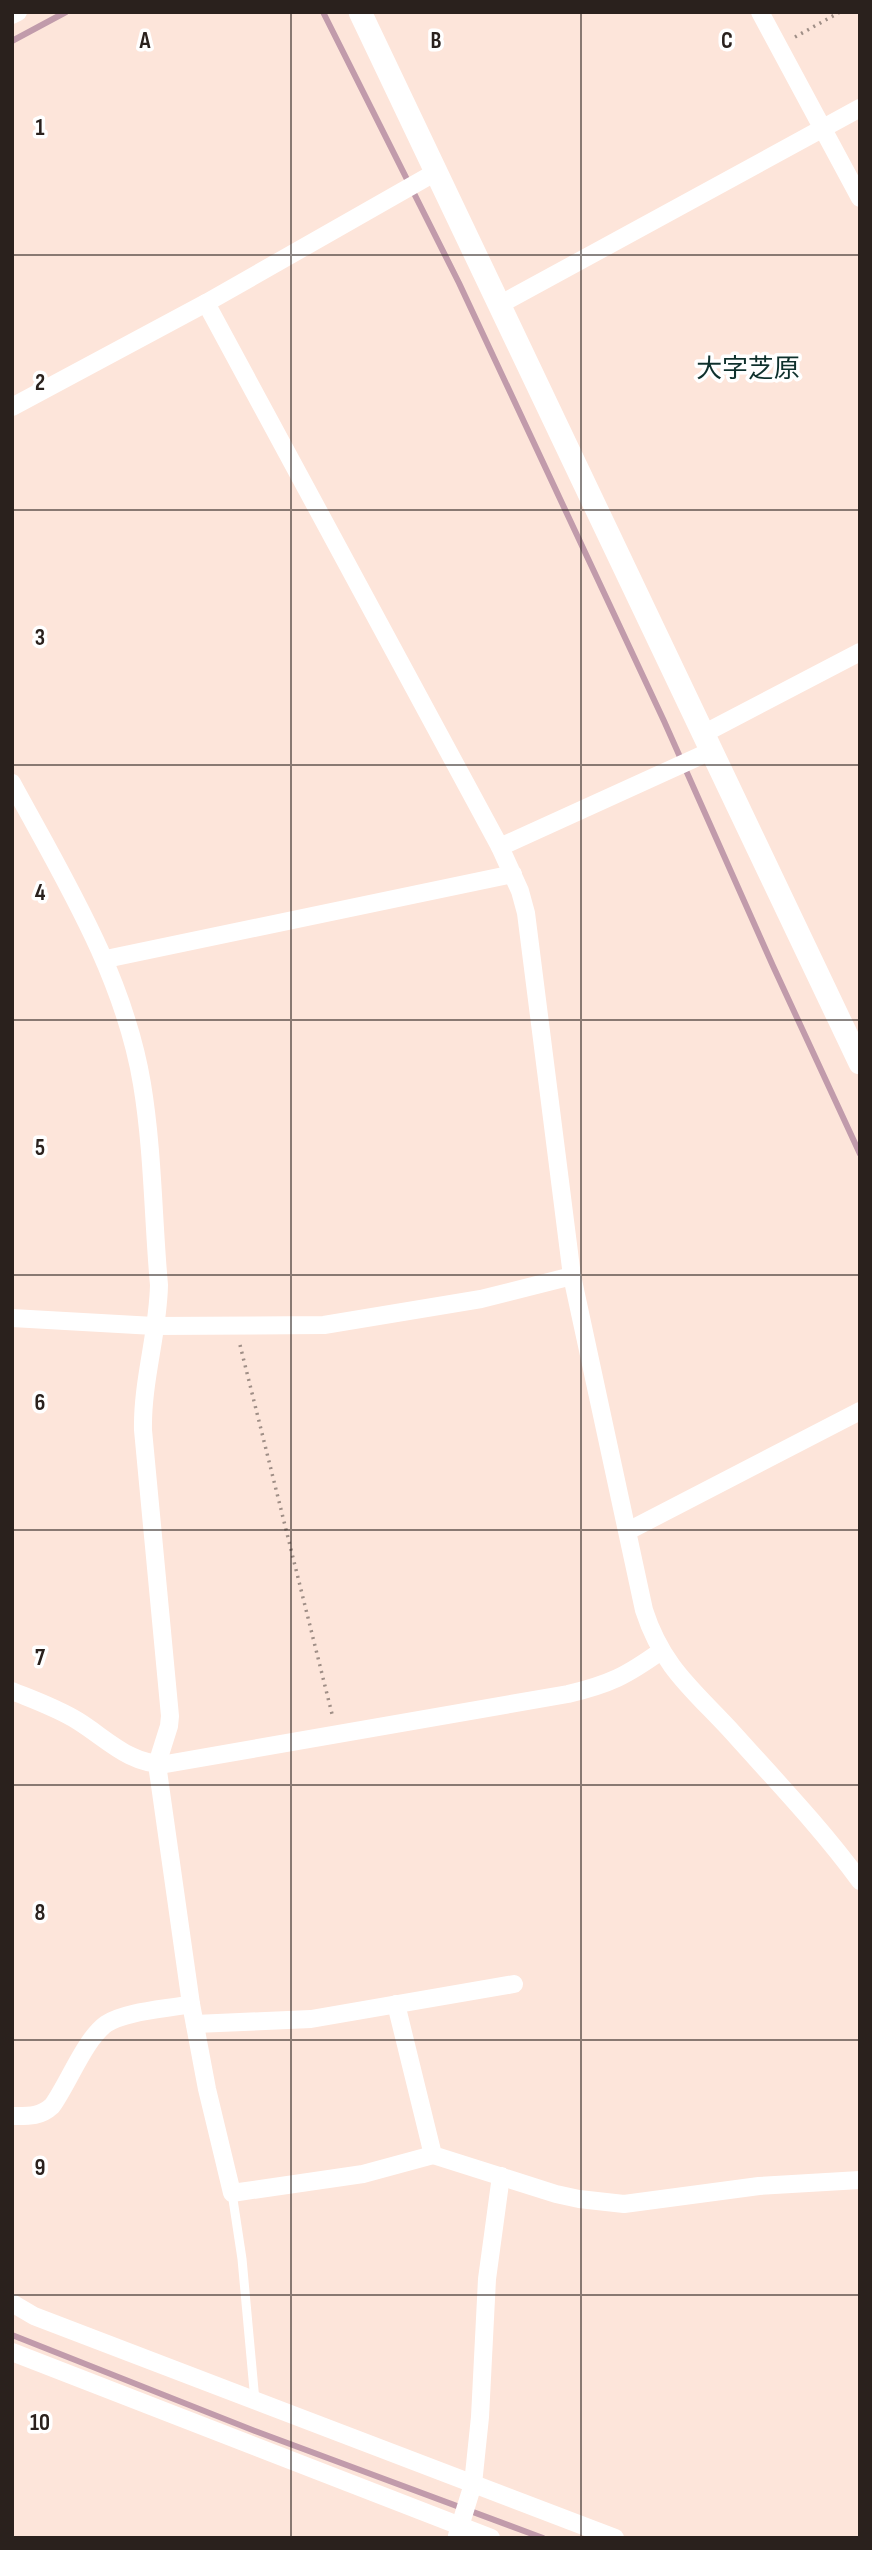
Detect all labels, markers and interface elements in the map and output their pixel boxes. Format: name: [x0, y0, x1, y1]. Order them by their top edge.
text: A: [139, 27, 152, 55]
text: B: [431, 27, 442, 55]
text: C: [721, 27, 733, 55]
text: 1: [35, 114, 45, 142]
district label: 大字芝原: [696, 354, 800, 385]
text: 2: [35, 369, 45, 397]
text: 3: [35, 624, 45, 652]
text: 4: [35, 879, 46, 907]
text: 5: [35, 1134, 45, 1162]
text: 6: [35, 1389, 45, 1417]
text: 7: [35, 1644, 45, 1672]
text: 8: [35, 1899, 46, 1927]
text: 9: [35, 2154, 45, 2182]
text: 10: [30, 2409, 50, 2437]

